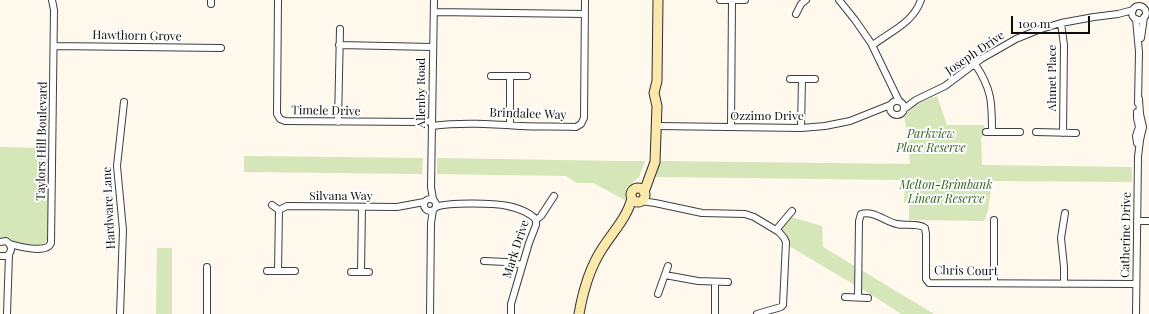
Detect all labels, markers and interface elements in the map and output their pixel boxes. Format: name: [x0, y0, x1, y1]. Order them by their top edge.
scale bar: [1013, 8, 1092, 34]
text: 100 m: [1018, 15, 1050, 31]
street label: Hawthorn Grove: [92, 28, 182, 44]
street label: Joseph Drive: [943, 28, 1007, 78]
street label: Ahmet Place: [1045, 45, 1059, 111]
street label: Allenby Road: [414, 58, 428, 128]
street label: Taylors Hill Boulevard: [34, 81, 50, 201]
street label: Timele Drive: [291, 103, 361, 119]
street label: Brindalee Way: [489, 105, 567, 123]
street label: Ozzimo Drive: [730, 109, 804, 123]
park label: Parkview Place Reserve: [896, 127, 966, 155]
street label: Hardware Lane: [100, 166, 118, 250]
park label: Melton-Brimbank Linear Reserve: [900, 178, 992, 206]
street label: Silvana Way: [309, 189, 373, 203]
street label: Catherine Drive: [1118, 192, 1134, 278]
street label: Mark Drive: [500, 218, 532, 280]
street label: Chris Court: [934, 263, 998, 279]

